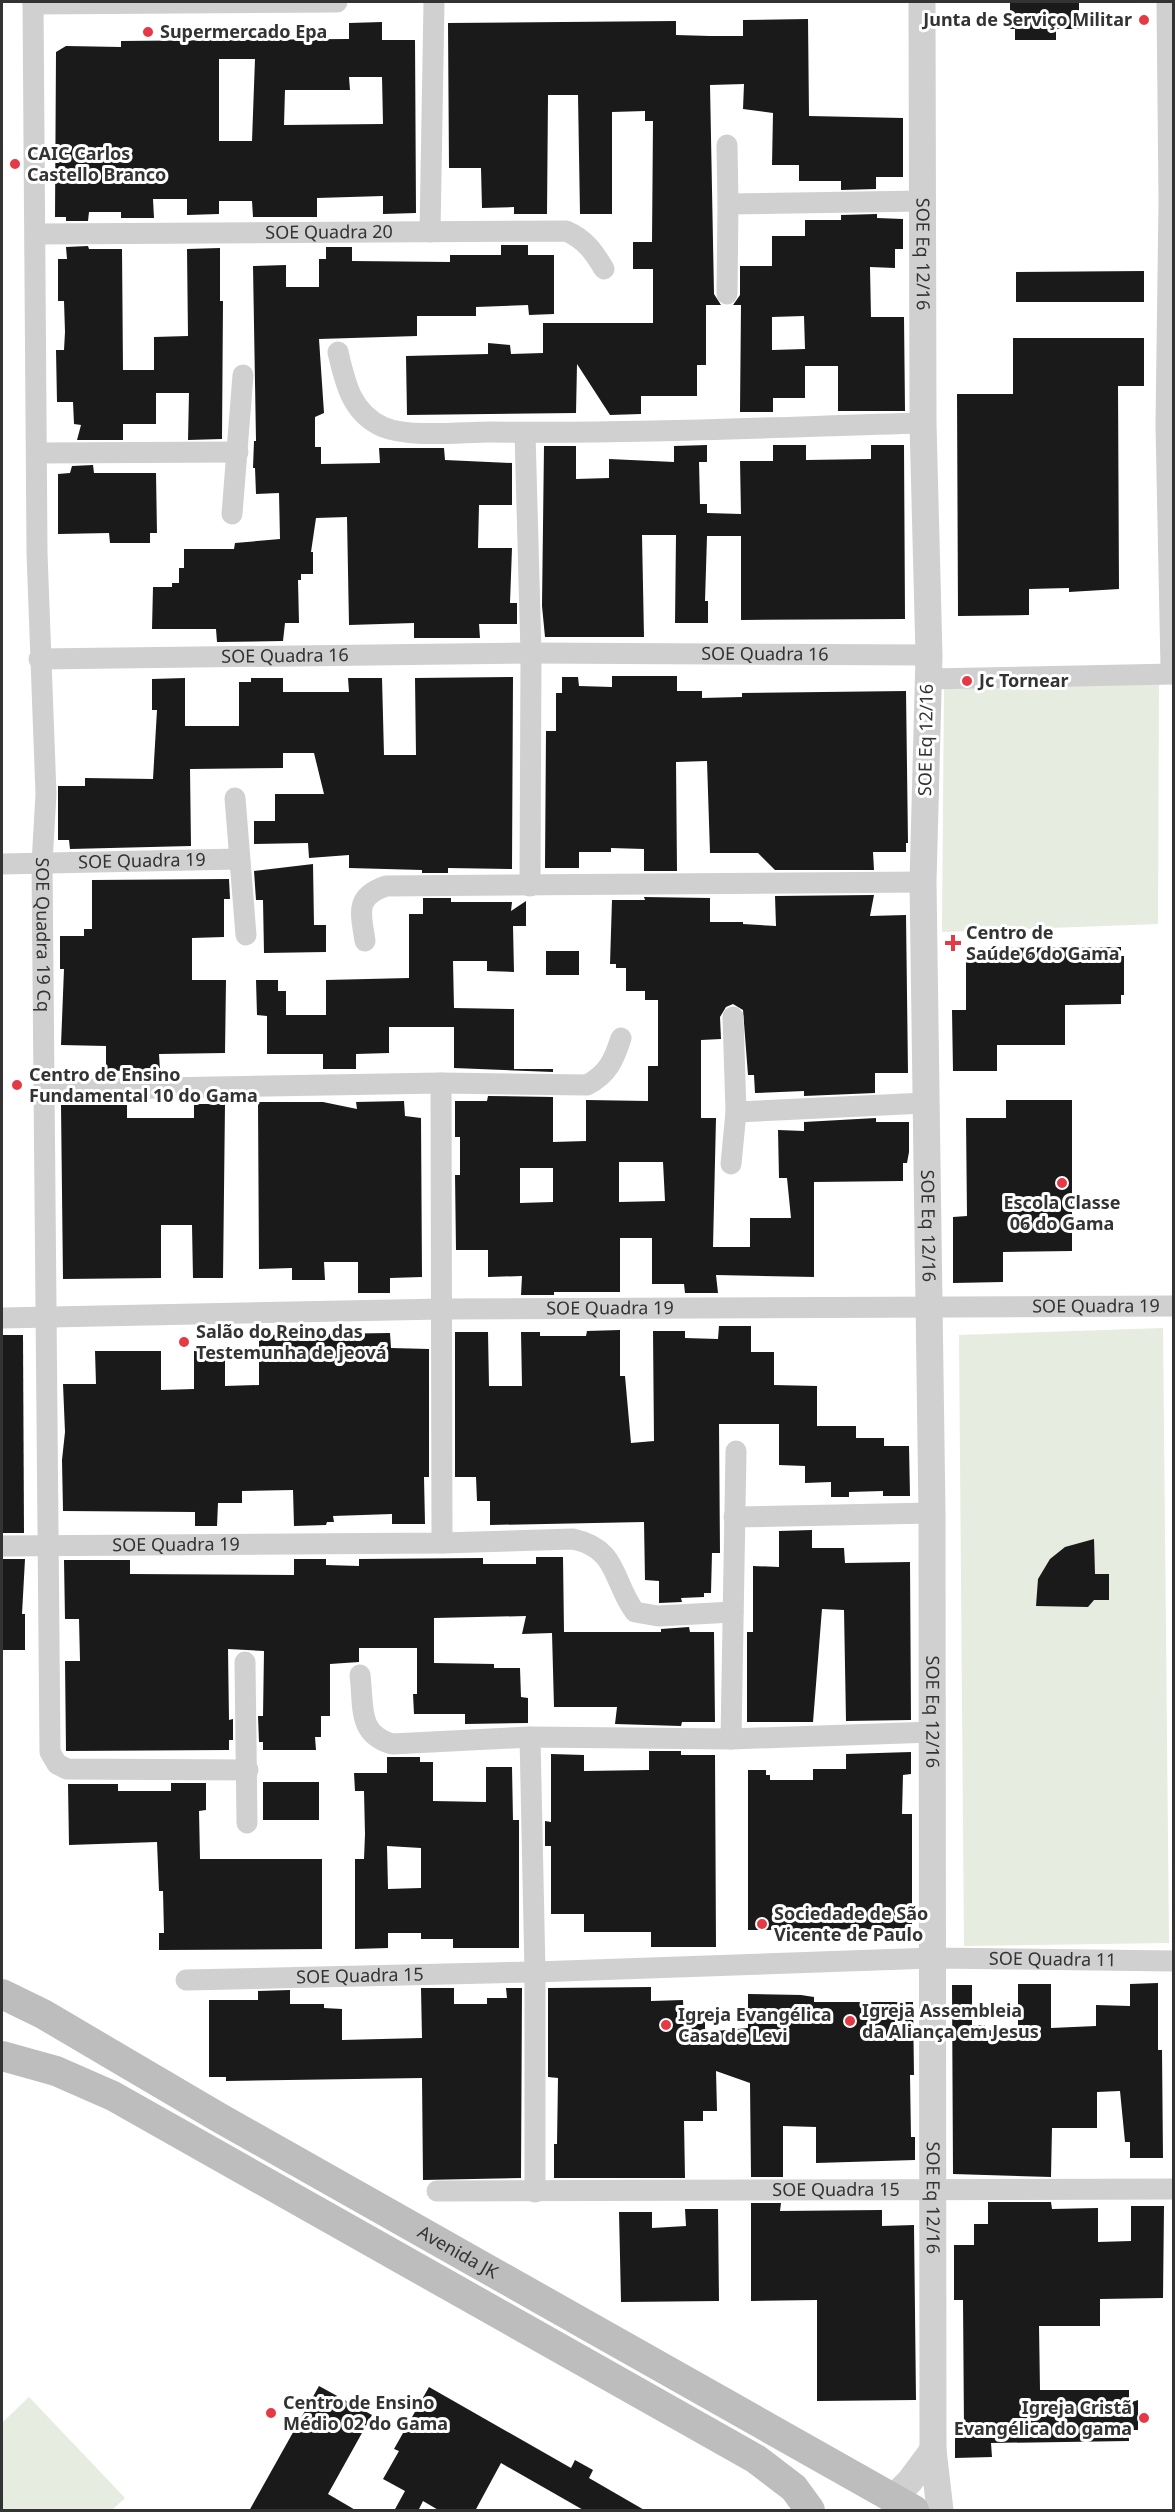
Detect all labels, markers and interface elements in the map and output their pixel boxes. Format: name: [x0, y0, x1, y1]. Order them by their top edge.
place label: Junta de Serviço Militar: [921, 7, 1132, 31]
marker: Junta de Serviço Militar: [1137, 13, 1151, 27]
place label: Supermercado Epa: [160, 19, 327, 43]
marker: Supermercado Epa: [141, 25, 155, 39]
place label: CAIC Carlos Castello Branco: [27, 141, 166, 186]
marker: CAIC Carlos Castello Branco: [8, 157, 22, 171]
street label: SOE Eq 12/16: [911, 198, 936, 310]
street label: SOE Quadra 20: [265, 219, 393, 244]
street label: SOE Quadra 16: [701, 641, 829, 665]
street label: SOE Quadra 16: [221, 642, 349, 668]
place label: Jc Tornear: [977, 668, 1069, 692]
marker: Jc Tornear: [960, 674, 974, 688]
street label: SOE Eq 12/16: [912, 684, 938, 796]
street label: SOE Quadra 19: [78, 847, 206, 873]
street label: SOE Quadra 19 Cq: [31, 857, 56, 1012]
place label: Centro de Saúde 6 do Gama: [966, 920, 1120, 965]
marker: Centro de Saúde 6 do Gama: [944, 934, 962, 952]
place label: Centro de Ensino Fundamental 10 do Gama: [29, 1062, 258, 1107]
marker: Centro de Ensino Fundamental 10 do Gama: [10, 1078, 24, 1092]
street label: SOE Eq 12/16: [916, 1169, 942, 1282]
marker: Escola Classe 06 do Gama: [1055, 1176, 1069, 1190]
place label: Escola Classe 06 do Gama: [1004, 1190, 1121, 1235]
street label: SOE Quadra 19: [1032, 1293, 1160, 1318]
street label: SOE Quadra 19: [546, 1295, 674, 1320]
place label: Salão do Reino das Testemunha de jeová: [196, 1319, 386, 1364]
marker: Salão do Reino das Testemunha de jeová: [177, 1335, 191, 1349]
street label: SOE Quadra 19: [112, 1531, 240, 1556]
street label: SOE Eq 12/16: [921, 1656, 945, 1768]
place label: Sociedade de São Vicente de Paulo: [774, 1901, 928, 1946]
marker: Sociedade de São Vicente de Paulo: [755, 1917, 769, 1931]
street label: SOE Quadra 11: [989, 1946, 1117, 1971]
street label: SOE Quadra 15: [296, 1962, 424, 1988]
place label: Igreja Assembleia da Aliança em Jesus: [862, 1998, 1039, 2043]
place label: Igreja Evangélica Casa de Levi: [678, 2002, 831, 2047]
marker: Igreja Assembleia da Aliança em Jesus: [843, 2014, 857, 2028]
marker: Igreja Evangélica Casa de Levi: [659, 2018, 673, 2032]
street label: SOE Eq 12/16: [922, 2142, 946, 2254]
street label: SOE Quadra 15: [772, 2177, 900, 2201]
street label: Avenida JK: [414, 2219, 503, 2284]
place label: Centro de Ensino Médio 02 do Gama: [283, 2390, 448, 2435]
place label: Igreja Cristã Evangélica do gama: [954, 2395, 1132, 2440]
marker: Centro de Ensino Médio 02 do Gama: [264, 2406, 278, 2420]
marker: Igreja Cristã Evangélica do gama: [1137, 2411, 1151, 2425]

